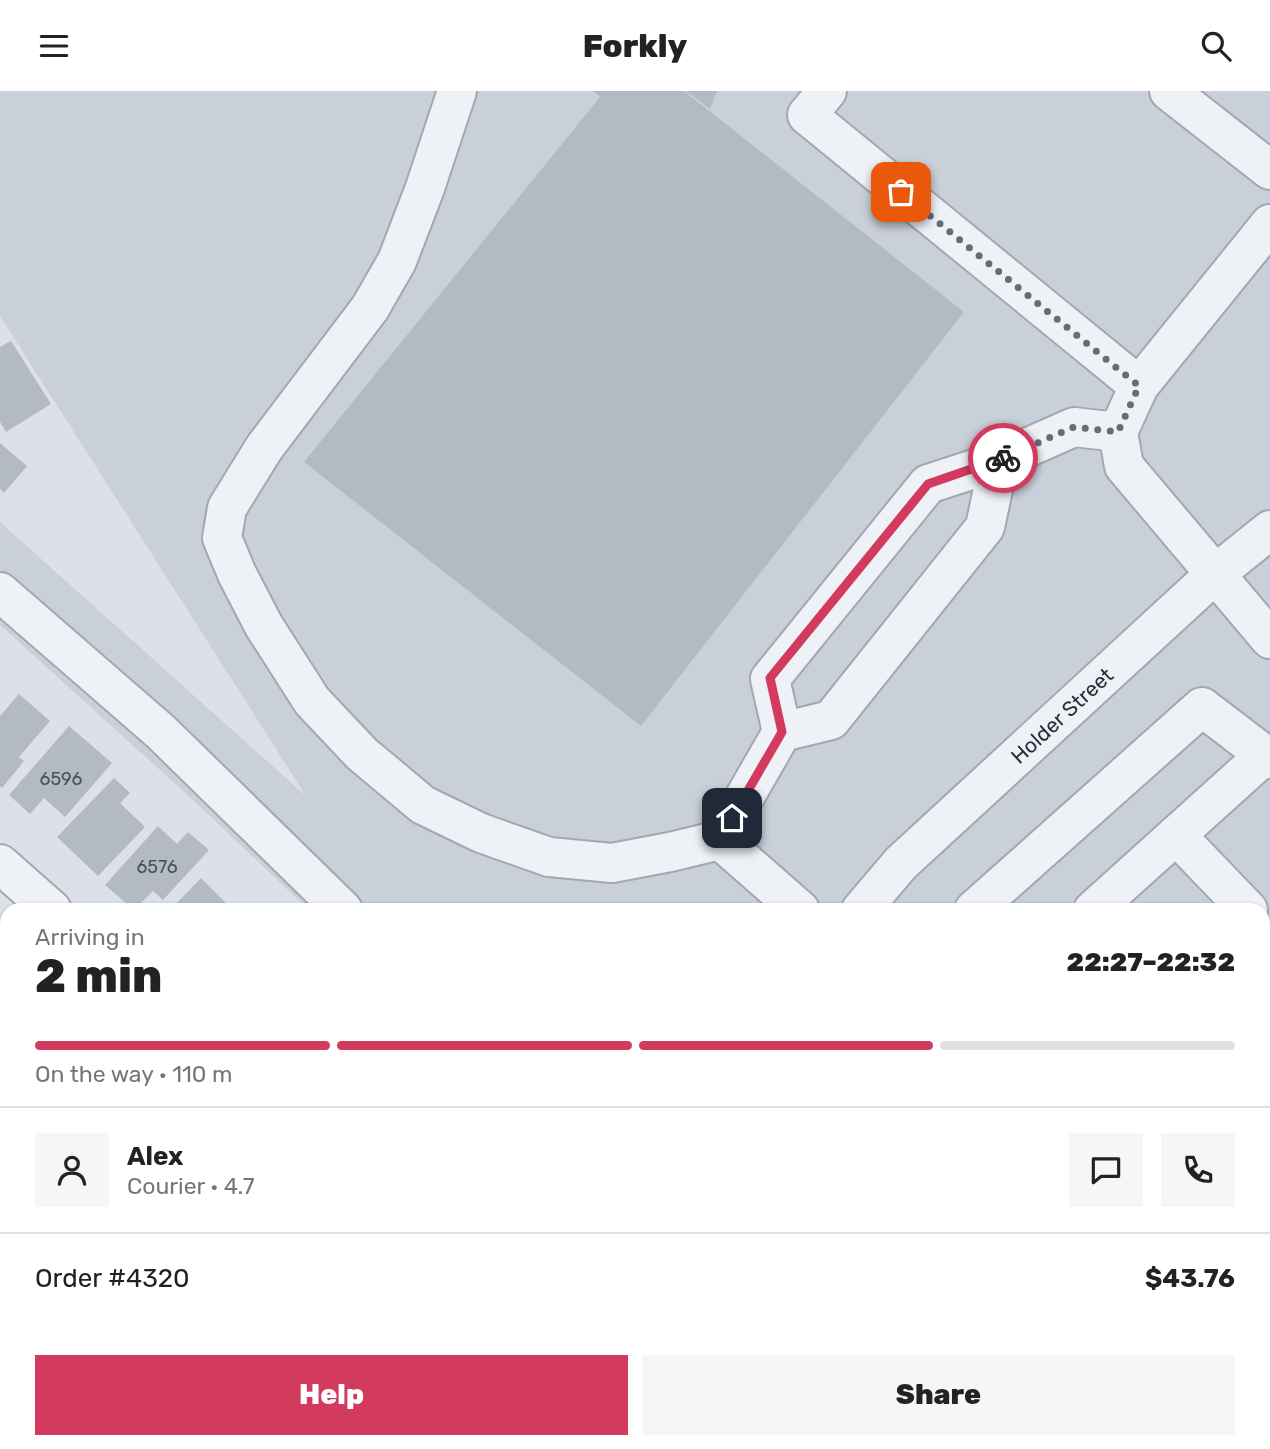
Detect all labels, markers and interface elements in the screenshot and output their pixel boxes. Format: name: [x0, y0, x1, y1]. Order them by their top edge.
icon: menu: [35, 27, 73, 65]
text: Forkly: [583, 27, 687, 65]
icon: search: [1197, 27, 1235, 65]
pin: [871, 162, 931, 222]
icon: bag: [882, 173, 920, 211]
courier: [968, 423, 1038, 493]
icon: bike: [984, 439, 1022, 477]
street label: Holder Street: [1005, 662, 1118, 768]
house number: 6596: [40, 768, 83, 790]
pin: [702, 788, 762, 848]
icon: home: [713, 799, 751, 837]
house number: 6576: [136, 856, 178, 878]
text: Arriving in: [35, 923, 145, 951]
text: 22:27–22:32: [1067, 947, 1235, 978]
text: 2 min: [35, 949, 162, 1004]
text: On the way · 110 m: [35, 1060, 233, 1088]
button: person: [35, 1133, 109, 1207]
button: chat: [1069, 1133, 1143, 1207]
button: phone: [1161, 1133, 1235, 1207]
text: Alex: [127, 1141, 183, 1172]
text: Courier · 4.7: [127, 1172, 254, 1200]
text: Order #4320: [35, 1263, 190, 1294]
text: $43.76: [1145, 1263, 1235, 1294]
button: Help: [35, 1355, 628, 1435]
button: Share: [642, 1355, 1235, 1435]

